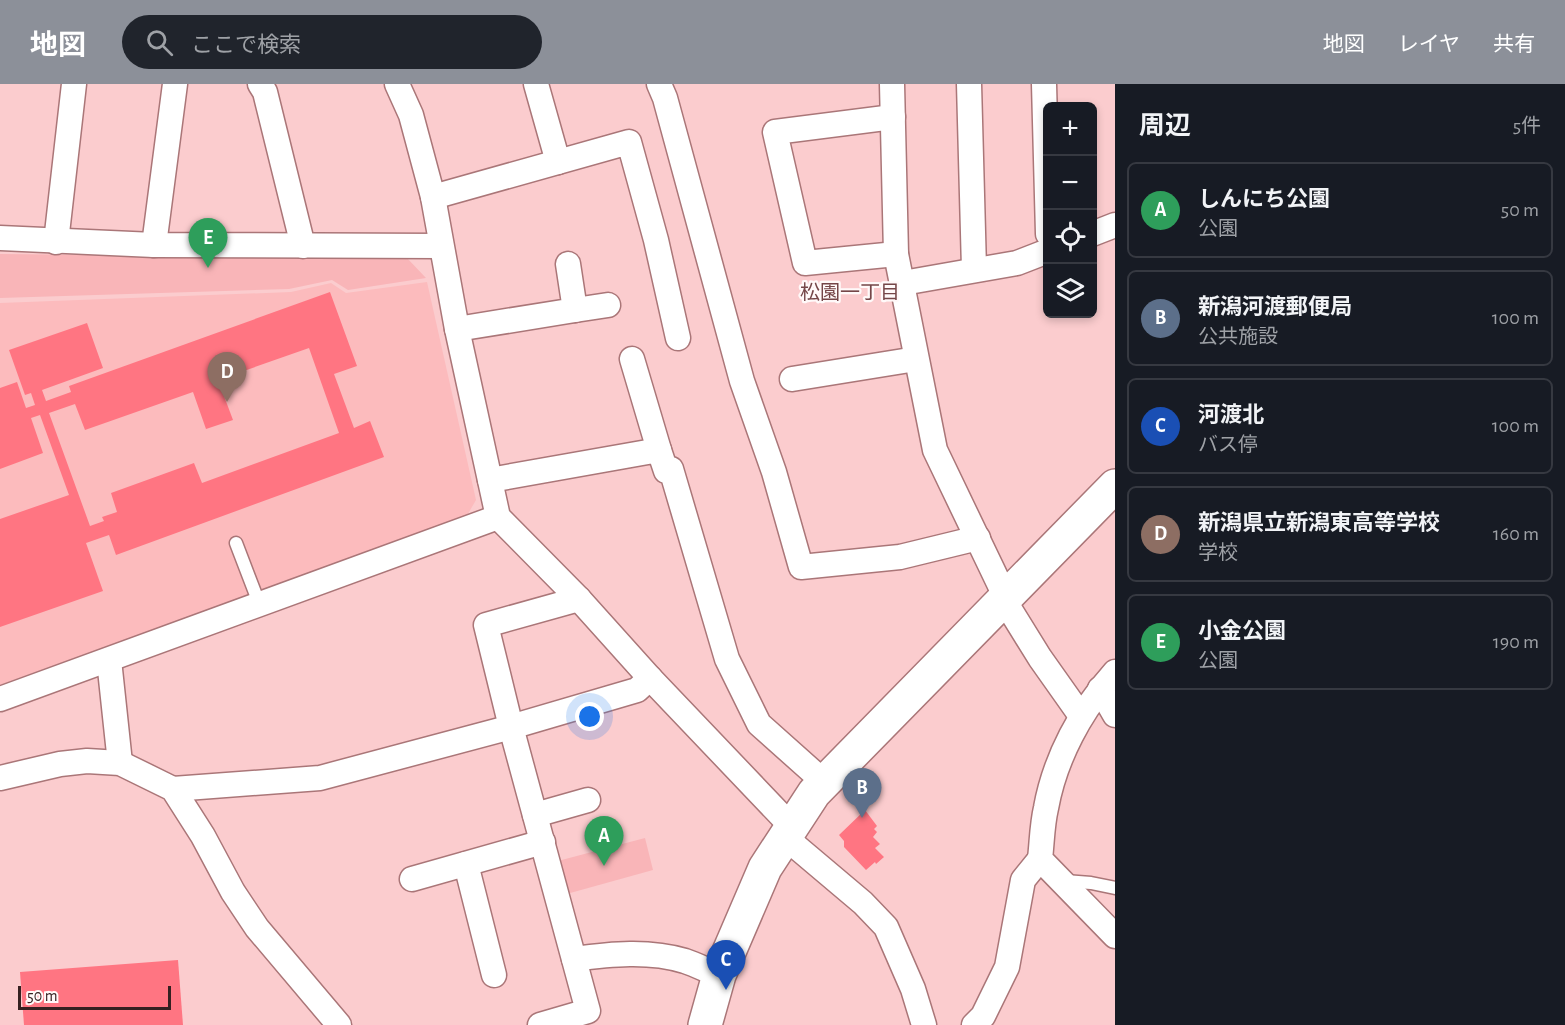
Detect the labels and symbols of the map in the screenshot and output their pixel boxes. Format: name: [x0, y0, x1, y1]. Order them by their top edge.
pin: E: [188, 218, 228, 268]
district label: 松園一丁目: [800, 282, 900, 303]
pin: D: [208, 352, 246, 402]
your location: [575, 702, 604, 731]
pin: B: [842, 768, 882, 818]
pin: A: [584, 816, 624, 866]
pin: C: [706, 940, 746, 990]
scale bar: [18, 983, 171, 1010]

